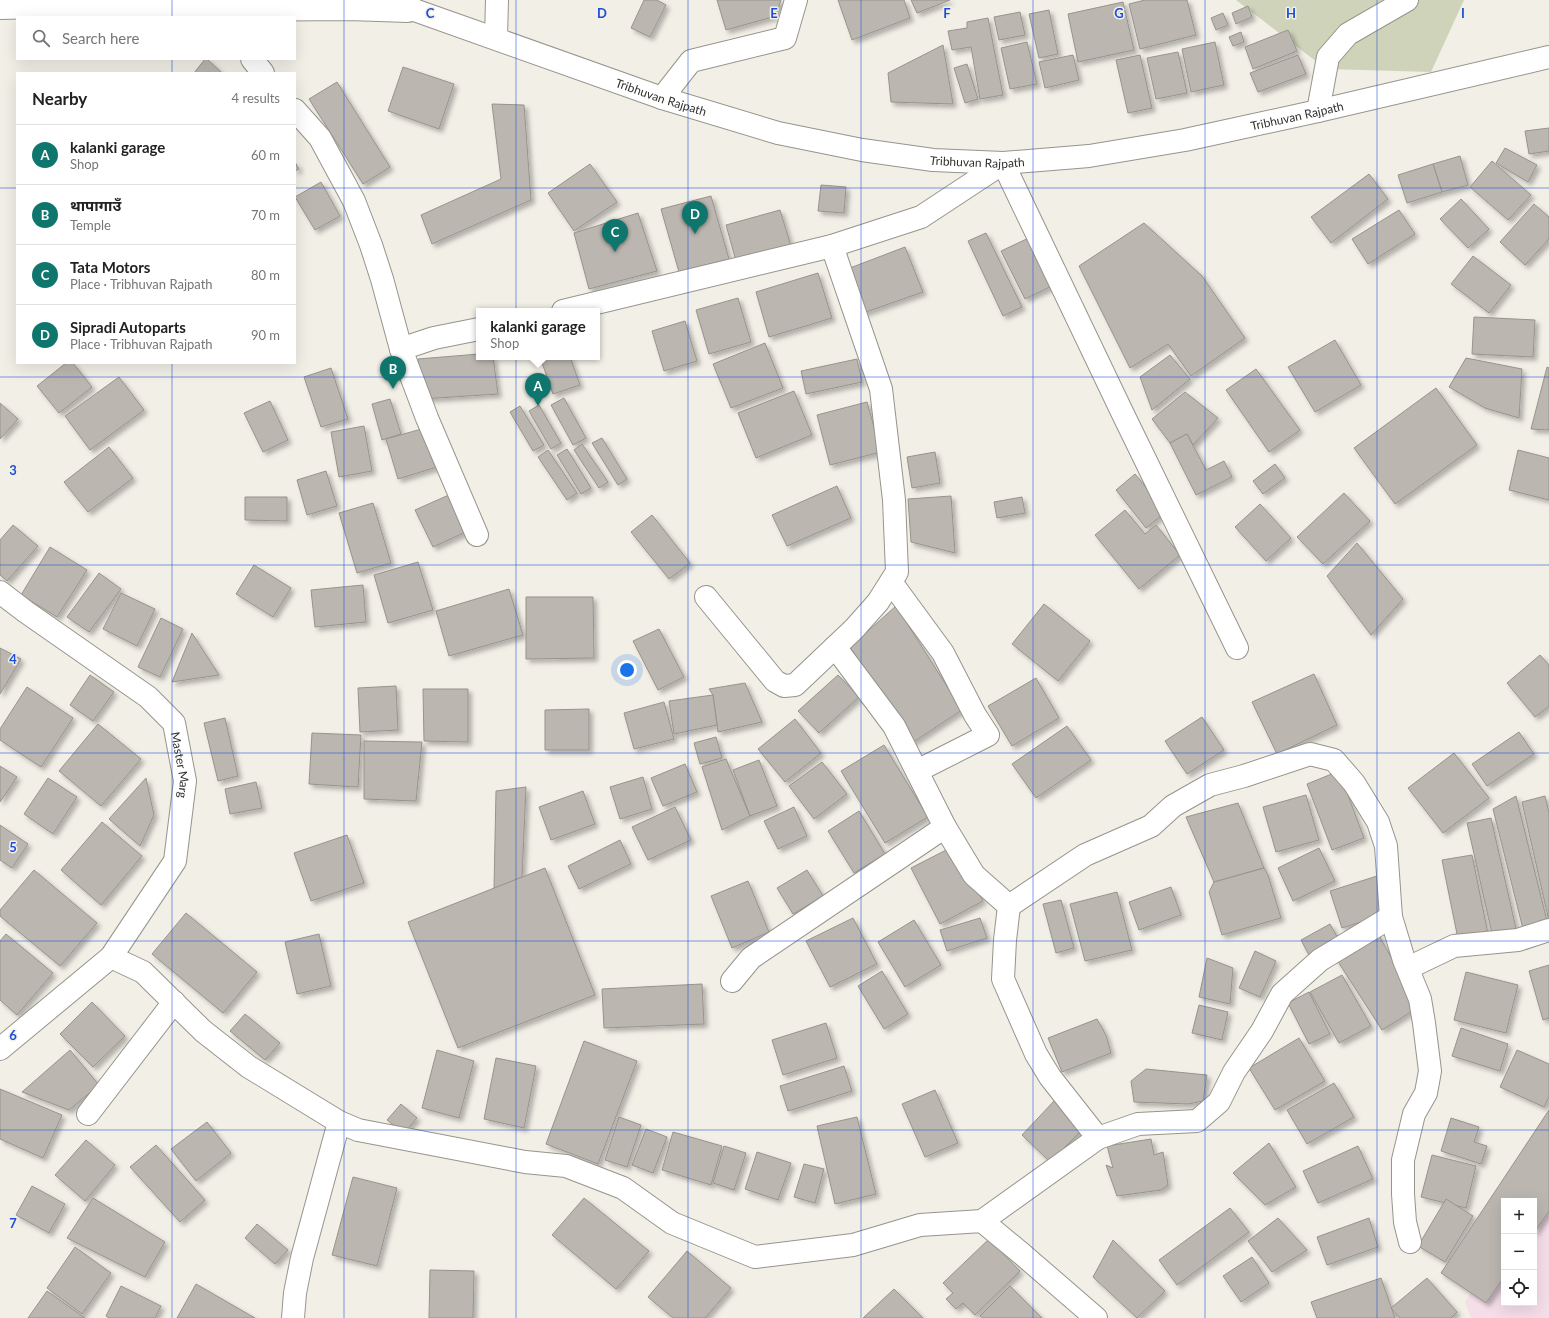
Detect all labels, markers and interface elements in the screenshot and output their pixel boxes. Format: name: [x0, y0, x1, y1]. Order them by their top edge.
text: C: [426, 5, 435, 21]
text: D: [597, 5, 607, 21]
text: E: [770, 5, 778, 21]
text: F: [943, 5, 951, 21]
text: G: [1114, 5, 1124, 21]
text: H: [1286, 5, 1296, 21]
text: I: [1461, 5, 1465, 21]
search box: [16, 16, 296, 60]
icon: search: [30, 27, 52, 49]
text: Search here: [62, 29, 139, 47]
street label: Tribhuvan Rajpath: [614, 75, 709, 119]
text: Nearby: [32, 88, 87, 109]
text: 4 results: [232, 90, 280, 106]
street label: Tribhuvan Rajpath: [1249, 98, 1345, 133]
text: kalanki garage: [70, 138, 165, 156]
text: A: [40, 147, 50, 163]
text: 60 m: [251, 147, 280, 163]
street label: Tribhuvan Rajpath: [929, 152, 1025, 171]
text: Shop: [70, 156, 99, 172]
text: थापागाउँ: [70, 196, 121, 214]
pin: D: [682, 201, 708, 234]
text: B: [41, 207, 49, 223]
text: 70 m: [251, 207, 280, 223]
text: Temple: [70, 217, 111, 233]
pin: C: [602, 219, 628, 252]
text: Tata Motors: [70, 258, 150, 276]
text: C: [41, 267, 49, 283]
text: 80 m: [251, 267, 280, 283]
text: Place · Tribhuvan Rajpath: [70, 276, 213, 292]
popup: [476, 308, 600, 360]
text: kalanki garage: [490, 317, 586, 335]
text: Sipradi Autoparts: [70, 318, 186, 336]
text: D: [40, 327, 50, 343]
text: 90 m: [251, 327, 280, 343]
text: Shop: [490, 335, 519, 351]
text: Place · Tribhuvan Rajpath: [70, 336, 213, 352]
pin: B: [380, 356, 406, 389]
pin: A: [525, 373, 551, 406]
text: 3: [9, 462, 17, 478]
text: 4: [9, 651, 17, 667]
your location: [617, 660, 637, 680]
street label: Master Marg: [168, 730, 193, 799]
text: 5: [9, 839, 17, 855]
text: 6: [9, 1027, 17, 1043]
map controls: [1501, 1198, 1537, 1306]
button: +: [1501, 1198, 1537, 1234]
text: 7: [9, 1215, 17, 1231]
button: −: [1501, 1234, 1537, 1270]
button: locate: [1501, 1270, 1537, 1306]

